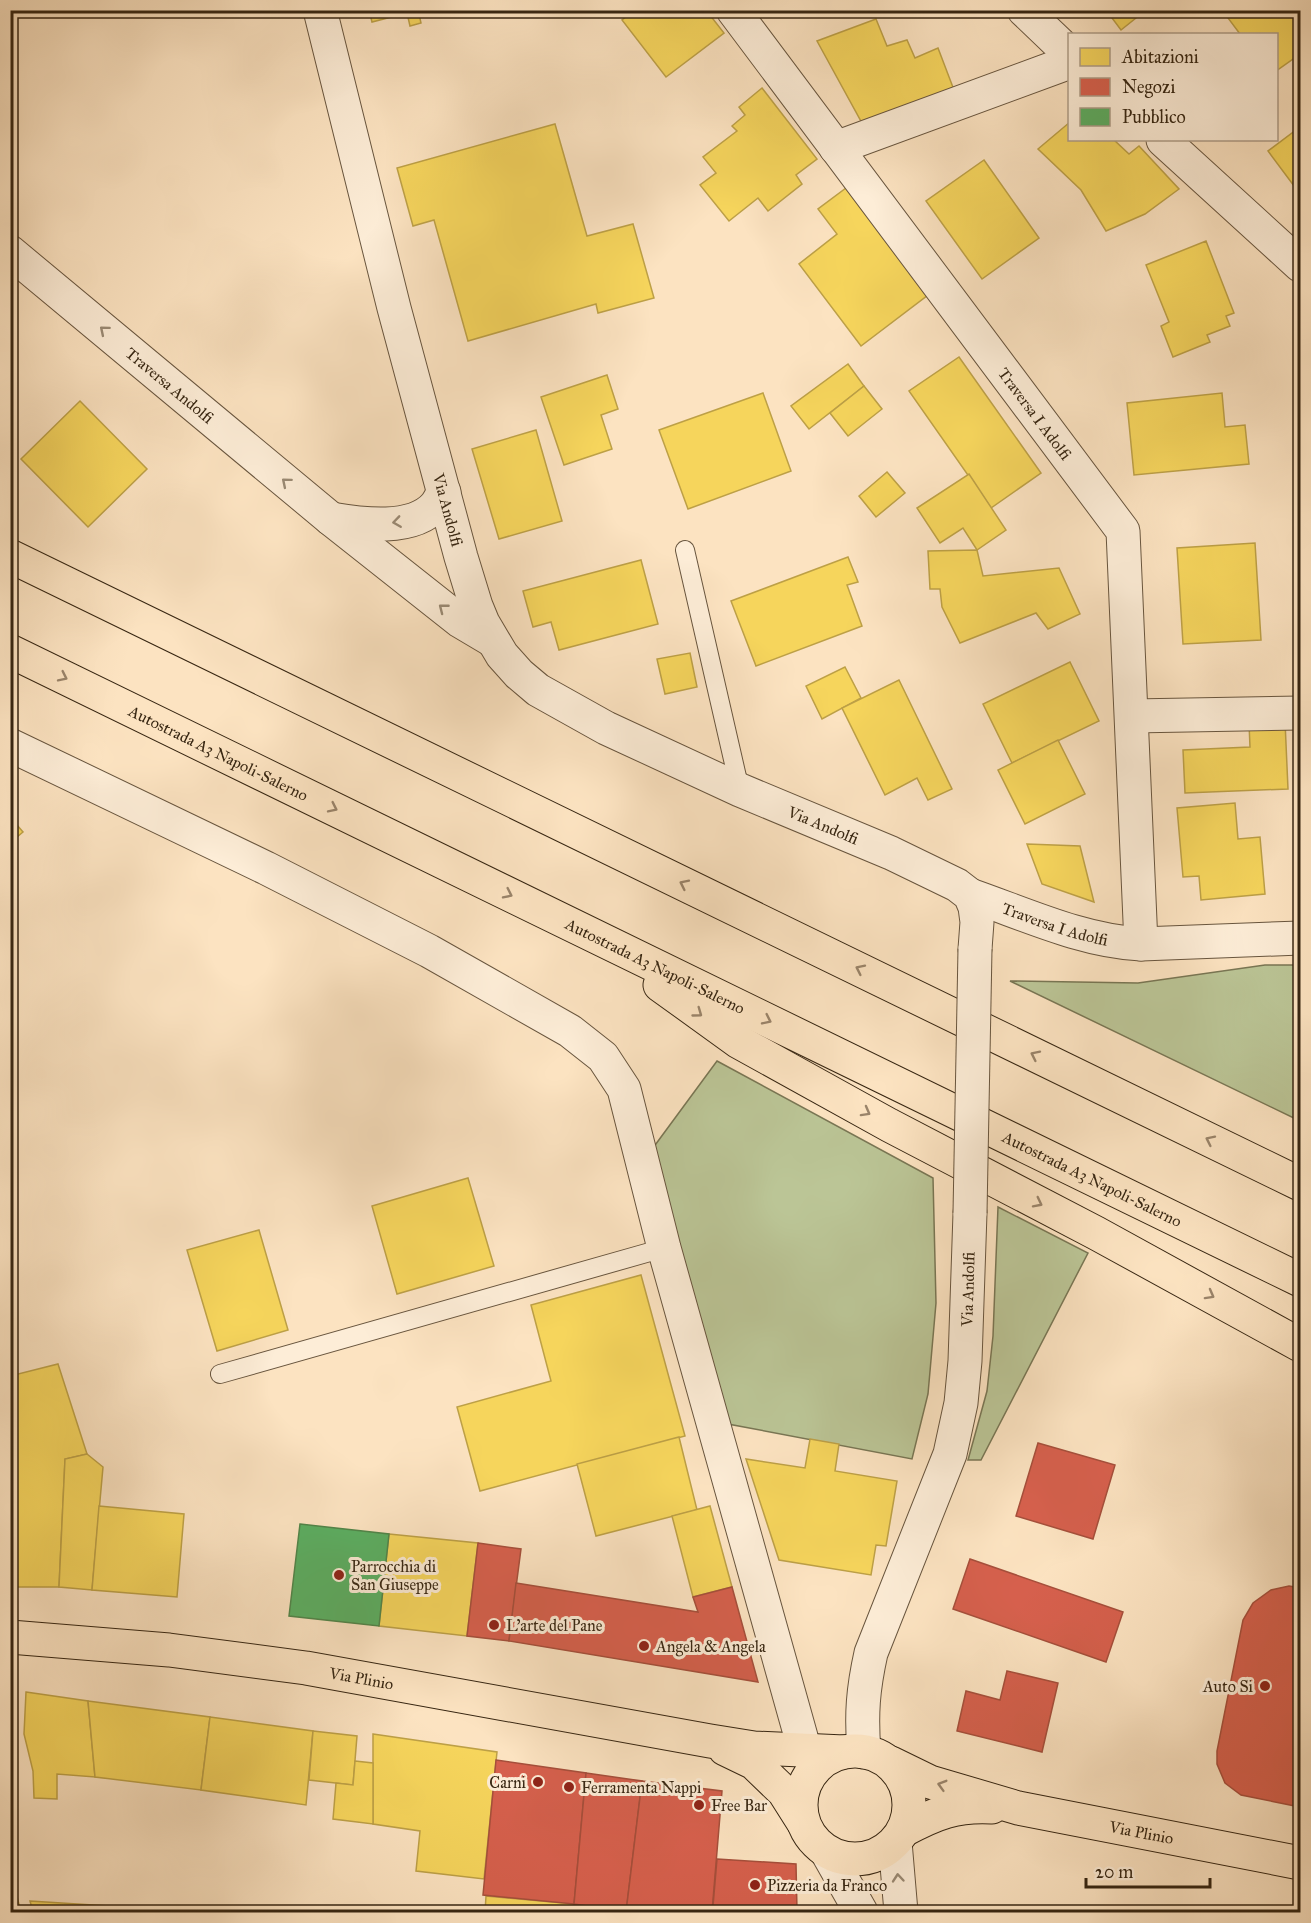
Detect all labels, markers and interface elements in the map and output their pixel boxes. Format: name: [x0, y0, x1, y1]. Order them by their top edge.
legend: [1068, 33, 1278, 141]
text: Abitazioni: [1121, 46, 1199, 68]
text: Negozi: [1122, 76, 1175, 99]
text: Pubblico: [1122, 106, 1186, 128]
one-way arrow: [100, 326, 111, 337]
street label: Traversa Andolfi: [122, 343, 218, 428]
street label: Traversa I Adolfi: [994, 364, 1076, 464]
street label: Via Andolfi: [429, 470, 467, 549]
one-way arrow: [282, 478, 293, 489]
one-way arrow: [393, 515, 402, 528]
one-way arrow: [439, 604, 450, 615]
one-way arrow: [57, 669, 68, 681]
street label: Autostrada A3 Napoli-Salerno: [125, 701, 311, 805]
one-way arrow: [326, 801, 337, 813]
street label: Via Andolfi: [784, 802, 862, 849]
one-way arrow: [680, 880, 691, 891]
one-way arrow: [501, 886, 512, 898]
street label: Traversa I Adolfi: [999, 898, 1110, 950]
street label: Autostrada A3 Napoli-Salerno: [561, 914, 748, 1018]
one-way arrow: [855, 965, 866, 977]
one-way arrow: [692, 1006, 703, 1017]
one-way arrow: [761, 1012, 772, 1024]
one-way arrow: [1030, 1050, 1041, 1062]
one-way arrow: [860, 1105, 870, 1116]
street label: Autostrada A3 Napoli-Salerno: [998, 1127, 1185, 1231]
one-way arrow: [1206, 1136, 1217, 1148]
one-way arrow: [1032, 1196, 1043, 1207]
street label: Via Andolfi: [957, 1251, 979, 1328]
one-way arrow: [1204, 1288, 1214, 1299]
place label: Parrocchia di San Giuseppe: [351, 1557, 439, 1594]
marker: Parrocchia di San Giuseppe: [332, 1568, 346, 1582]
place label: L'arte del Pane: [506, 1616, 603, 1635]
marker: L'arte del Pane: [487, 1618, 501, 1632]
place label: Angela & Angela: [655, 1637, 766, 1657]
marker: Angela & Angela: [637, 1639, 651, 1653]
street label: Via Plinio: [327, 1663, 395, 1694]
place label: Auto Si: [1202, 1677, 1254, 1696]
marker: Auto Si: [1258, 1679, 1272, 1693]
place label: Carni: [489, 1773, 527, 1792]
marker: Carni: [531, 1775, 545, 1789]
place label: Ferramenta Nappi: [581, 1778, 702, 1797]
marker: Ferramenta Nappi: [562, 1780, 576, 1794]
one-way arrow: [937, 1780, 948, 1792]
place label: Free Bar: [711, 1796, 767, 1815]
marker: Free Bar: [692, 1798, 706, 1812]
street label: Via Plinio: [1107, 1817, 1175, 1848]
scale bar: [1086, 1851, 1210, 1889]
text: 20 m: [1095, 1861, 1133, 1883]
one-way arrow: [892, 1873, 905, 1882]
place label: Pizzeria da Franco: [767, 1876, 887, 1895]
marker: Pizzeria da Franco: [748, 1878, 762, 1892]

